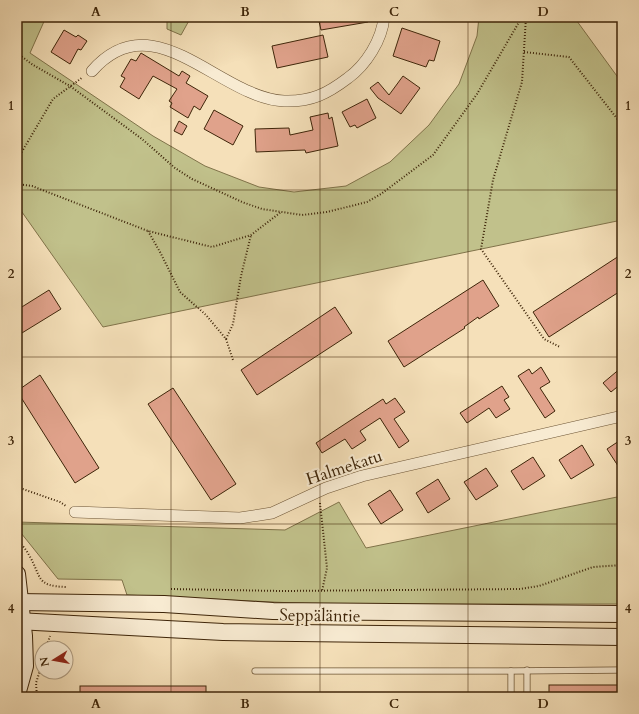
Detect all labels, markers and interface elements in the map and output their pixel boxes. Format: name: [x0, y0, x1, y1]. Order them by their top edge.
text: A: [91, 3, 101, 21]
text: B: [240, 3, 250, 21]
text: C: [389, 3, 399, 21]
text: D: [537, 3, 549, 21]
text: 1: [8, 97, 14, 115]
text: 1: [625, 97, 631, 115]
text: 2: [8, 265, 15, 283]
text: 2: [625, 265, 632, 283]
text: 3: [8, 432, 15, 450]
text: 3: [625, 432, 632, 450]
street label: Halmekatu: [303, 444, 385, 491]
text: 4: [8, 600, 15, 618]
text: 4: [625, 600, 632, 618]
street label: Seppäläntie: [279, 603, 361, 628]
north arrow: [34, 640, 74, 680]
text: N: [36, 655, 53, 668]
text: A: [91, 695, 101, 713]
text: B: [240, 695, 250, 713]
text: C: [389, 695, 399, 713]
text: D: [537, 695, 549, 713]

